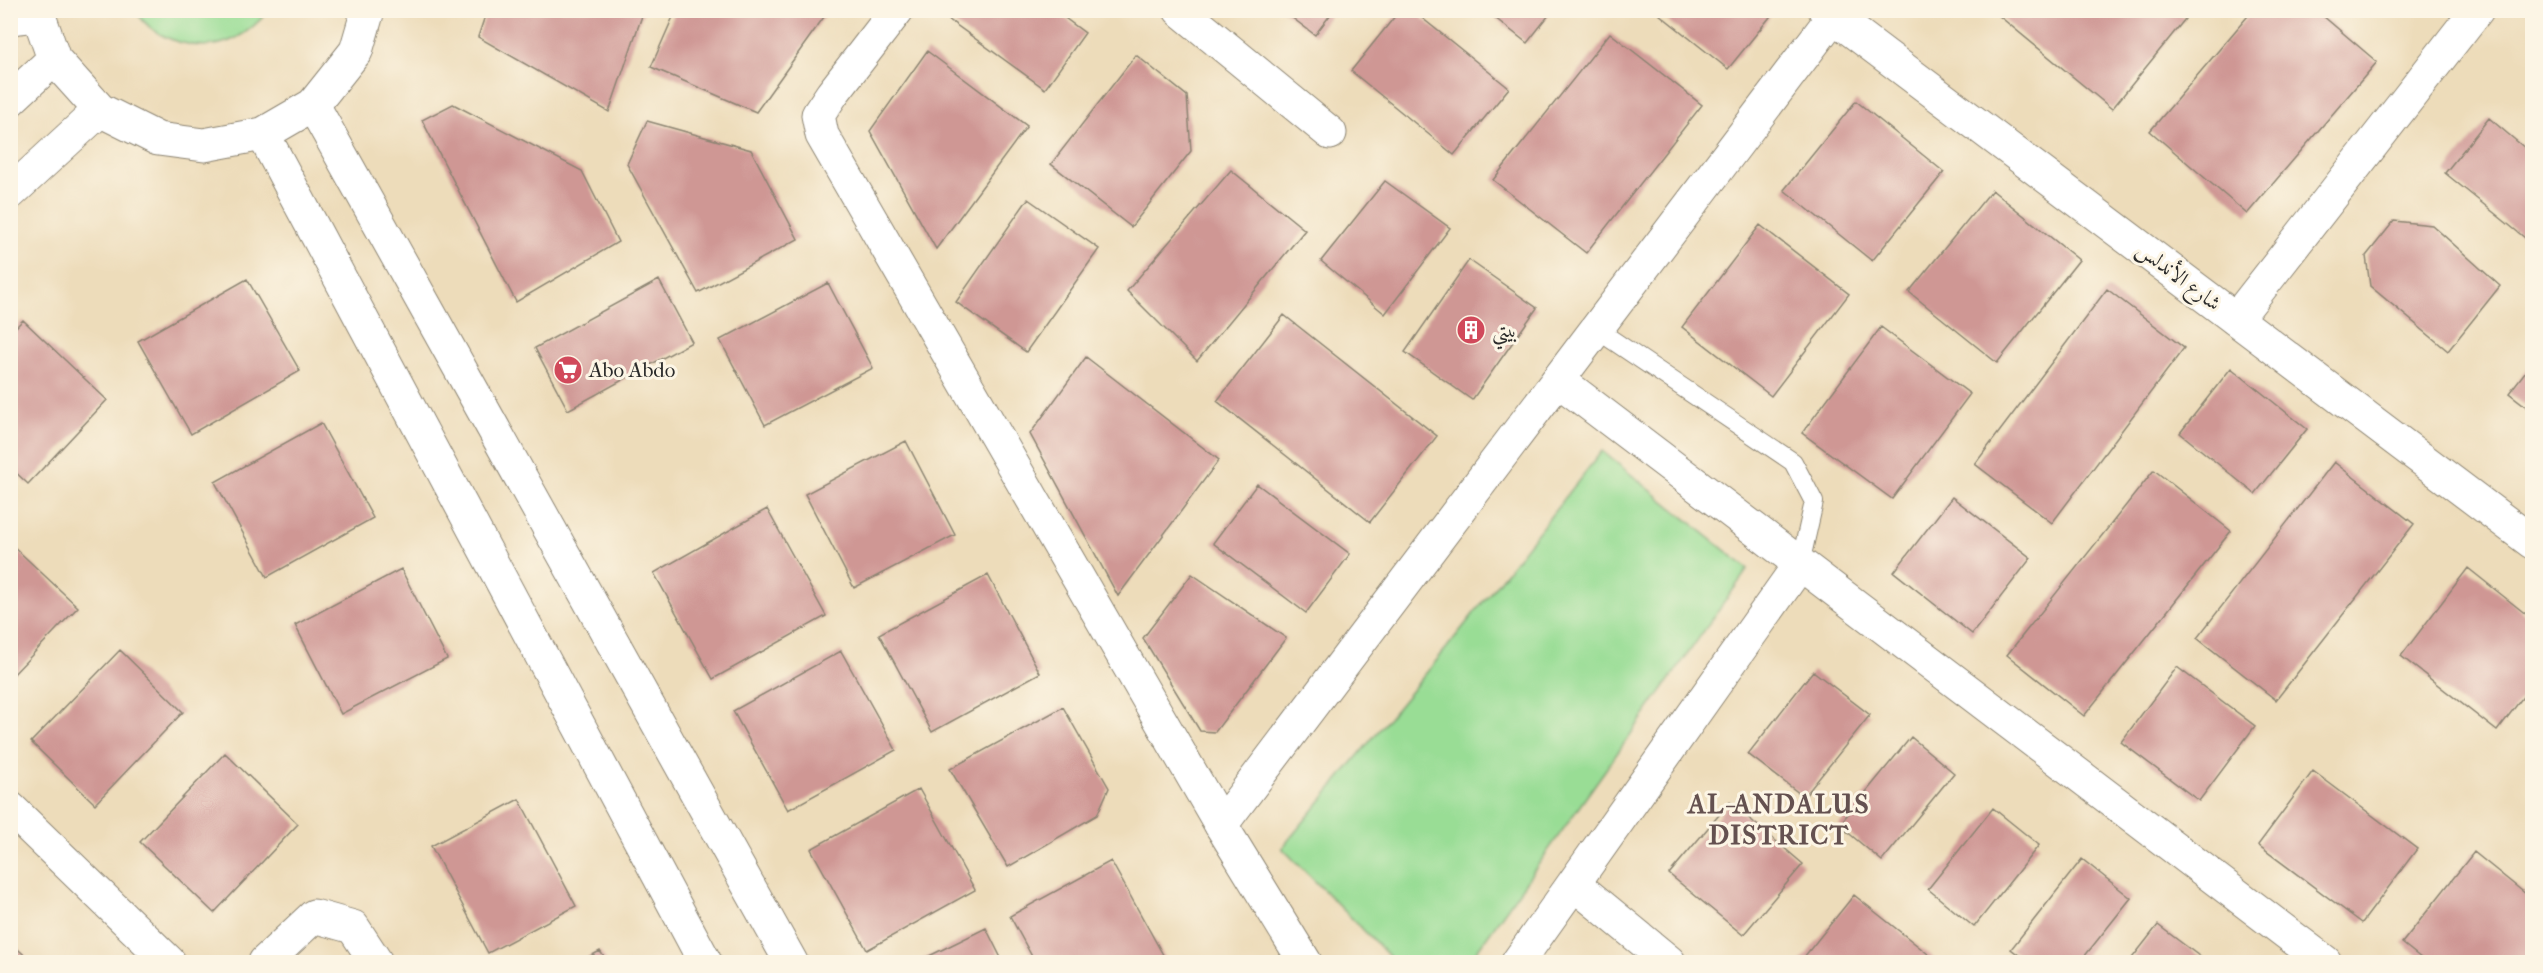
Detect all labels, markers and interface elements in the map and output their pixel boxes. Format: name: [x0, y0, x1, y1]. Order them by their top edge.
street label: شارع الأندلس: [2129, 234, 2228, 320]
building icon: بيتي: [1455, 314, 1487, 346]
place label: بيتي: [1492, 318, 1517, 350]
supermarket icon: Abo Abdo: [552, 354, 584, 386]
place label: Abo Abdo: [588, 358, 675, 382]
district label: AL-ANDALUS DISTRICT: [1686, 788, 1870, 851]

